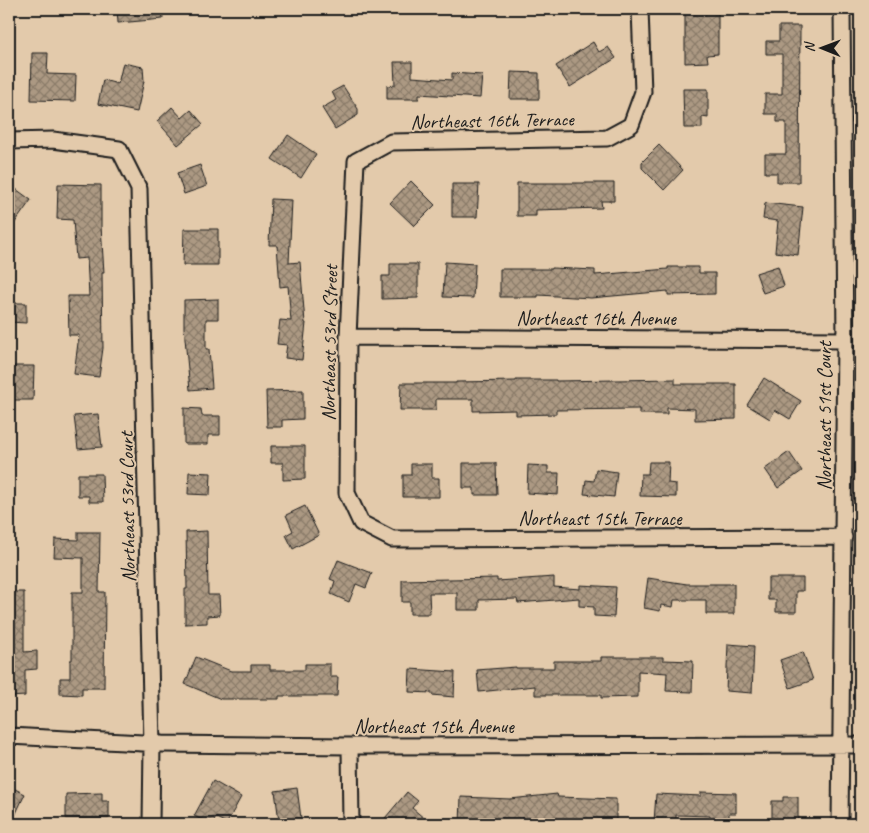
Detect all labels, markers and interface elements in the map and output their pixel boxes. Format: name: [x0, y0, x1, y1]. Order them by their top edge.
north arrow: [796, 22, 846, 72]
text: N: [801, 41, 818, 52]
street label: Northeast 16th Terrace: [410, 107, 575, 134]
street label: Northeast 53rd Street: [316, 262, 343, 421]
street label: Northeast 16th Avenue: [516, 306, 677, 331]
street label: Northeast 51st Court: [812, 339, 837, 490]
street label: Northeast 53rd Court: [114, 429, 141, 582]
street label: Northeast 15th Terrace: [518, 506, 683, 531]
street label: Northeast 15th Avenue: [354, 714, 515, 739]

